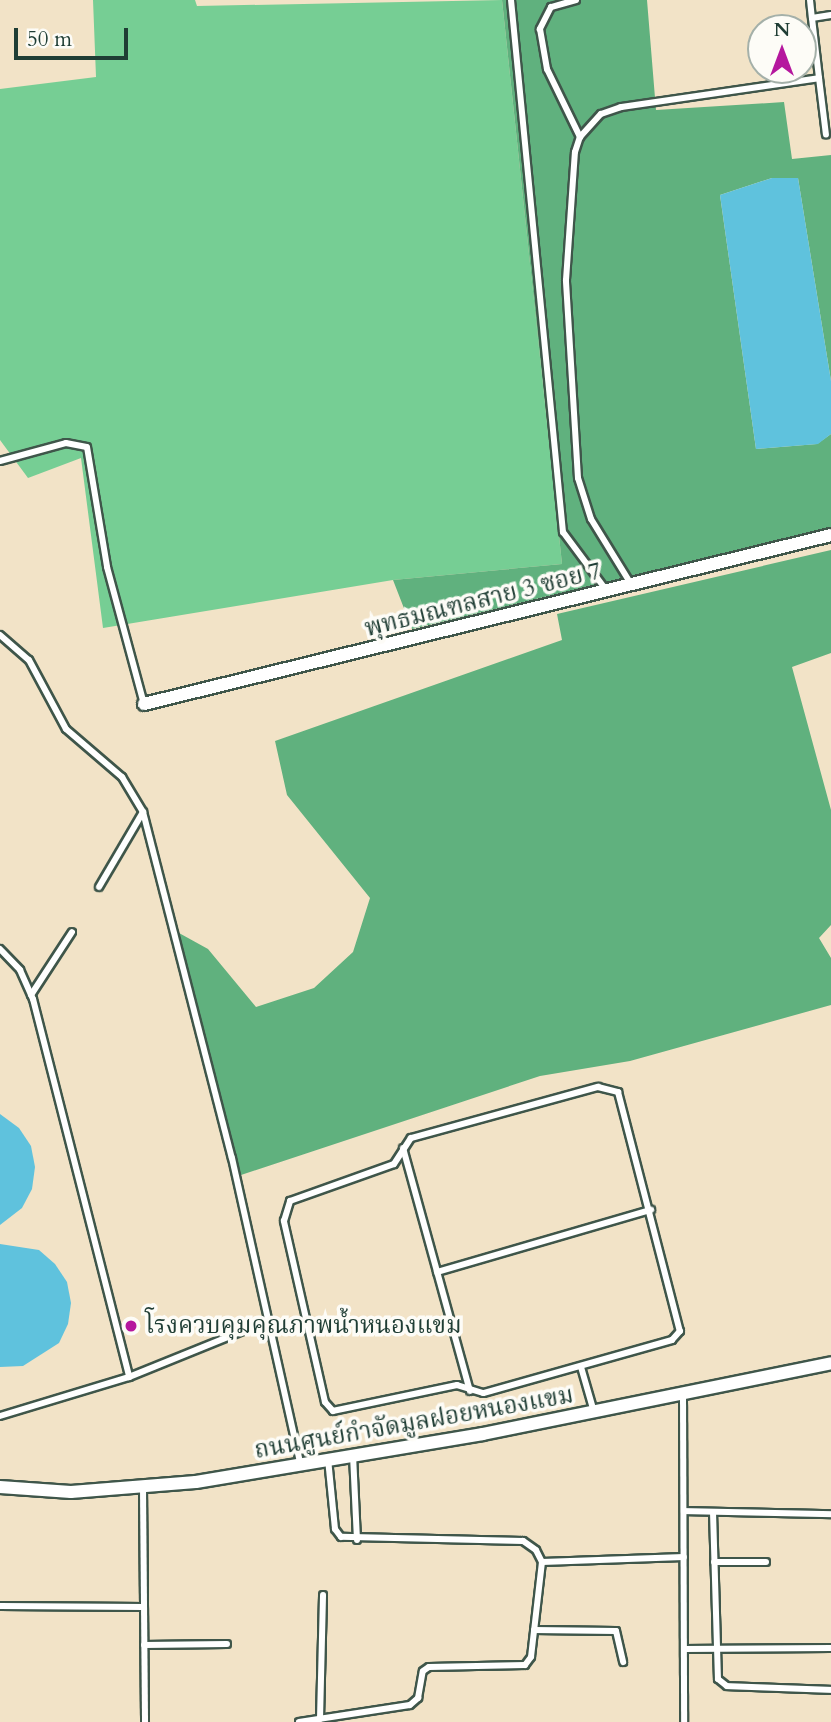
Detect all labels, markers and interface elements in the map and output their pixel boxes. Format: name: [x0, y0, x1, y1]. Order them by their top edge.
scale bar: [18, 14, 131, 58]
north arrow: [747, 14, 817, 84]
text: N: [774, 17, 790, 43]
text: 50 m: [27, 25, 72, 54]
street label: พุทธมณฑลสาย 3 ซอย 7: [362, 557, 604, 643]
place label: โรงควบคุมคุณภาพน้ำหนองแขม: [145, 1312, 462, 1340]
marker: โรงควบคุมคุณภาพน้ำหนองแขม: [123, 1318, 139, 1334]
street label: ถนนศูนย์กำจัดมูลฝอยหนองแขม: [252, 1381, 576, 1465]

